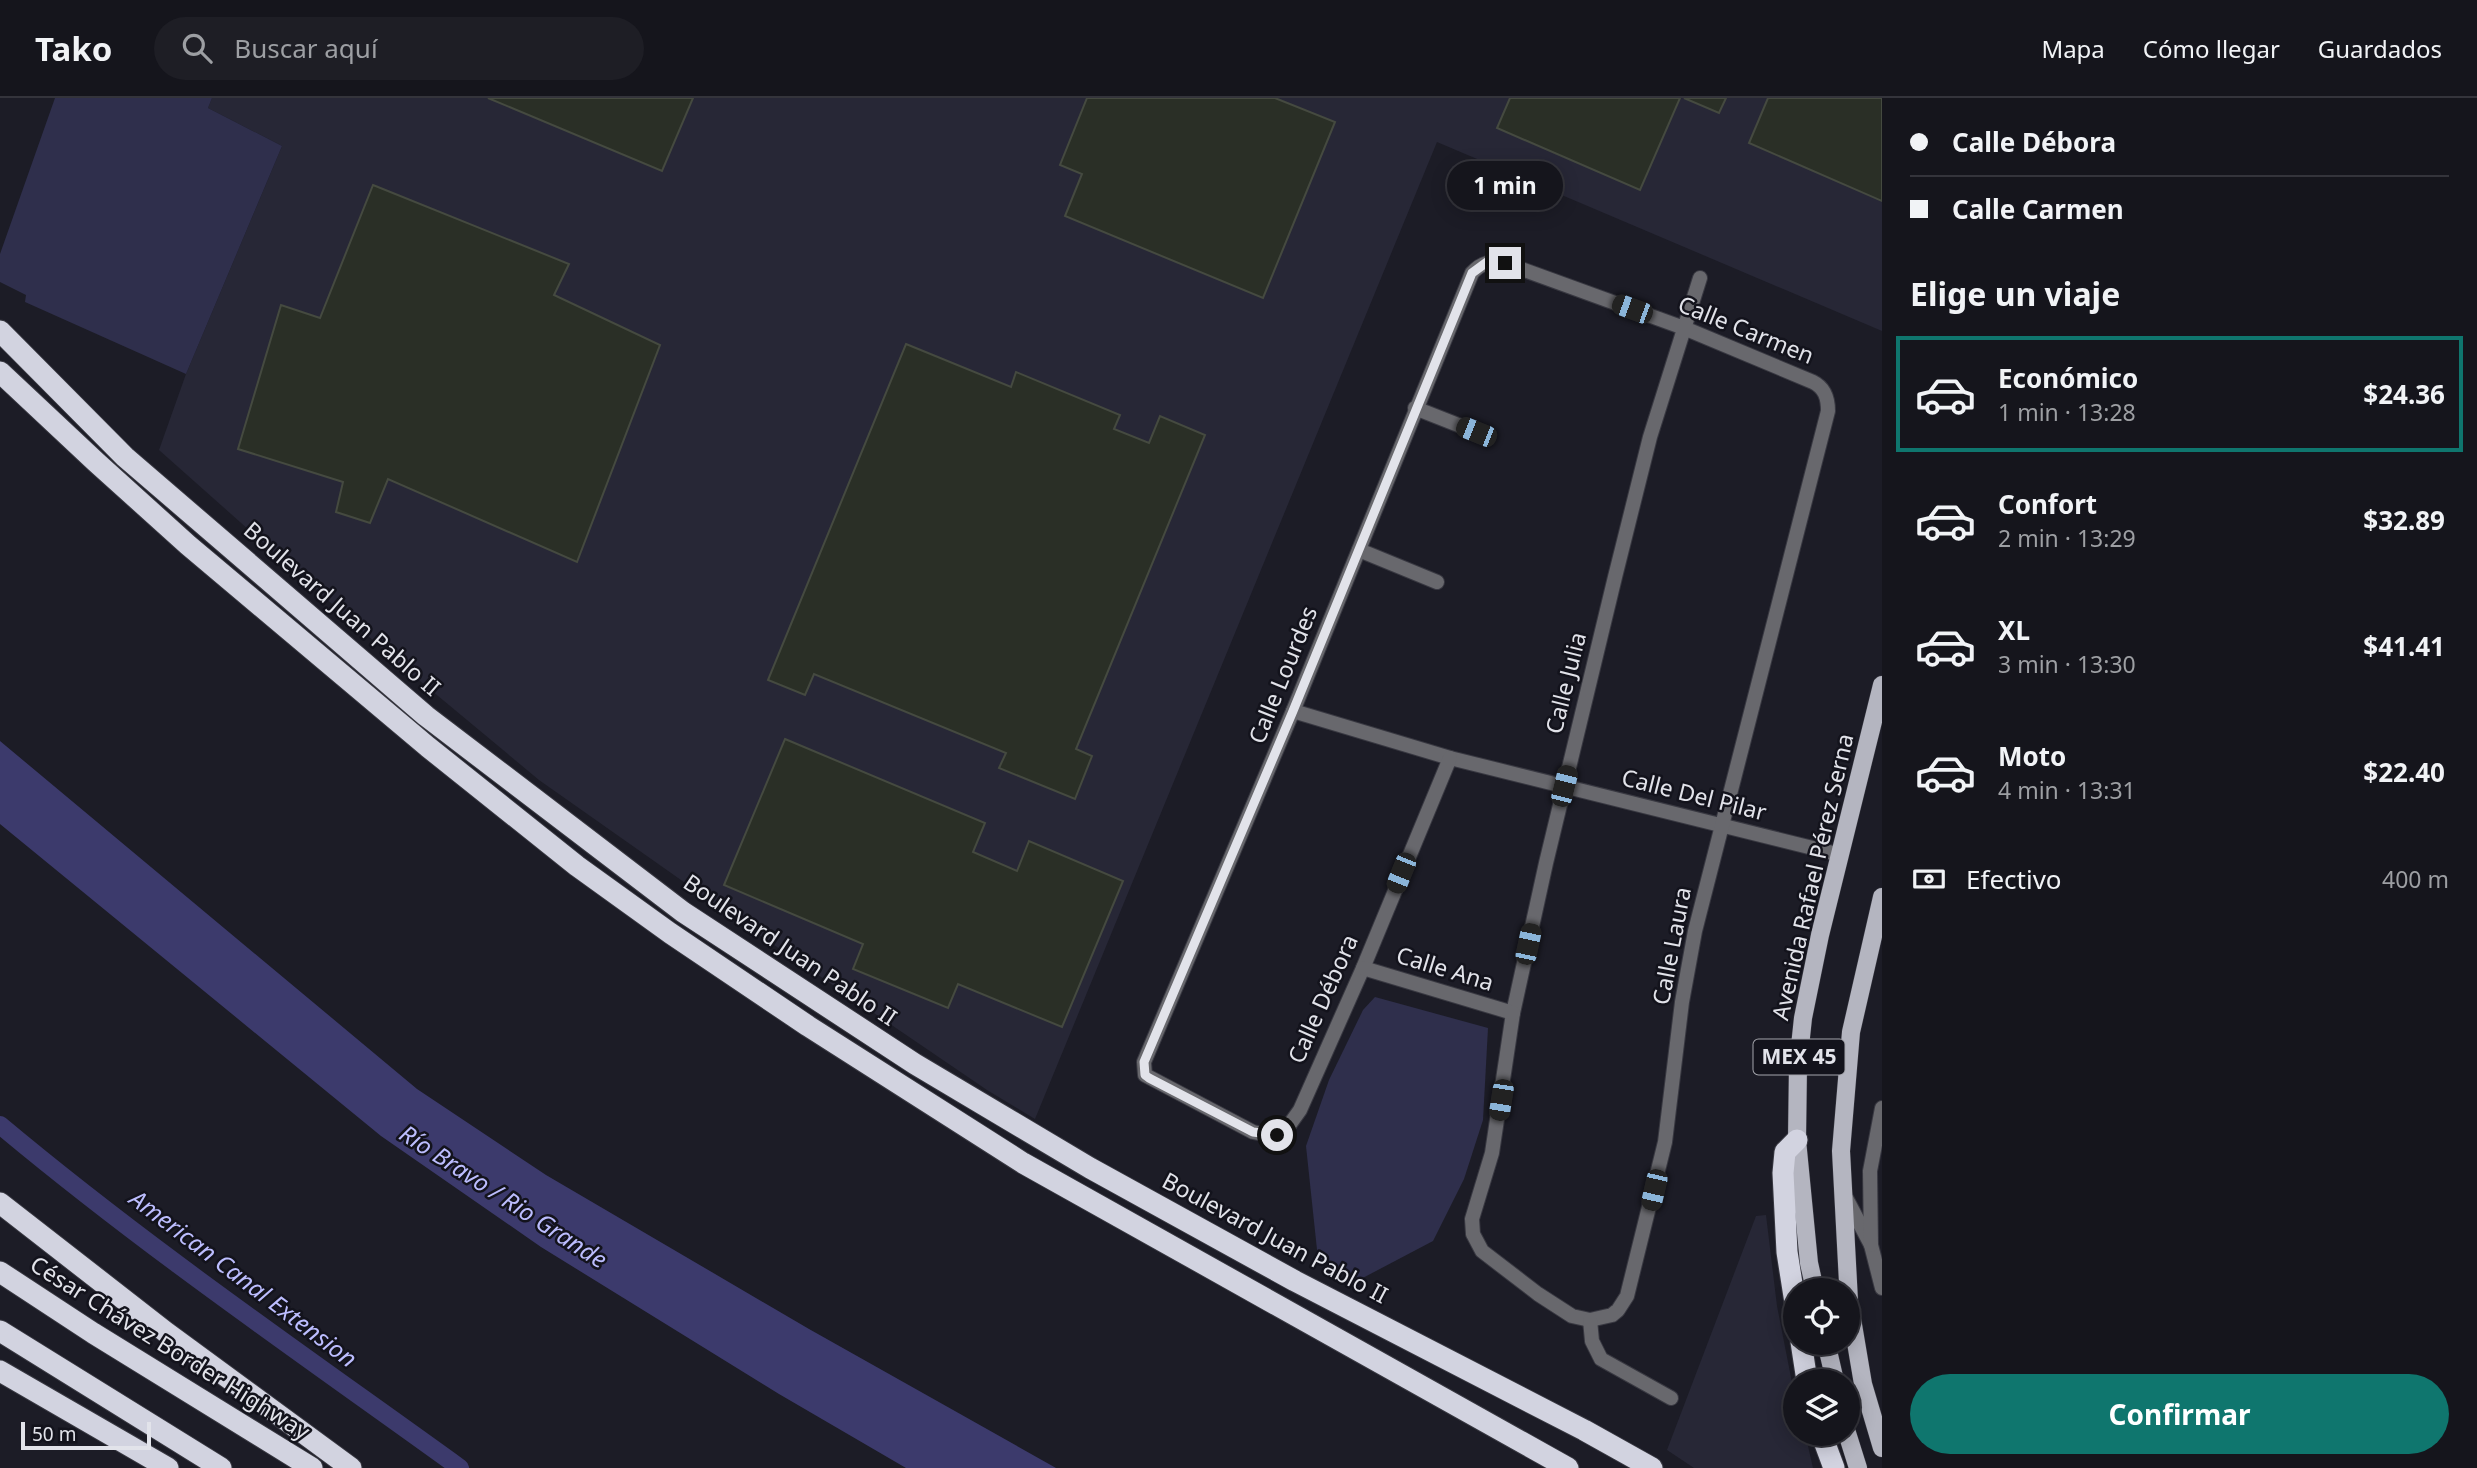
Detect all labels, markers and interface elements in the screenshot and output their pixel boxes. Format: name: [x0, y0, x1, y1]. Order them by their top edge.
search box: [154, 17, 644, 80]
text: Tako: [35, 26, 112, 71]
icon: search: [178, 29, 216, 67]
text: Buscar aquí: [234, 30, 378, 66]
text: Mapa: [2041, 32, 2105, 65]
text: Cómo llegar: [2143, 32, 2280, 65]
text: Guardados: [2318, 32, 2442, 65]
text: Calle Débora: [1952, 124, 2116, 160]
callout: 1 min: [1447, 162, 1563, 211]
text: 1 min: [1473, 169, 1537, 201]
text: Calle Carmen: [1952, 191, 2124, 227]
route end: [1489, 247, 1521, 279]
text: Elige un viaje: [1910, 272, 2120, 315]
street label: Calle Carmen: [1674, 287, 1819, 371]
car: [1609, 292, 1656, 326]
text: Económico: [1998, 360, 2138, 396]
icon: car: [1914, 363, 1977, 426]
text: $24.36: [2363, 376, 2445, 412]
text: 1 min · 13:28: [1998, 396, 2136, 428]
car: [1453, 414, 1500, 450]
text: Confort: [1998, 486, 2097, 522]
icon: car: [1914, 489, 1977, 552]
text: $32.89: [2363, 502, 2445, 538]
street label: Boulevard Juan Pablo II: [237, 514, 448, 703]
text: 2 min · 13:29: [1998, 522, 2136, 554]
street label: Calle Lourdes: [1240, 601, 1324, 748]
text: XL: [1998, 612, 2030, 648]
icon: car: [1914, 615, 1977, 678]
text: $41.41: [2363, 628, 2445, 664]
street label: Calle Julia: [1537, 629, 1593, 737]
text: 3 min · 13:30: [1998, 648, 2136, 680]
street label: Avenida Rafael Pérez Serna: [1763, 730, 1861, 1023]
text: Moto: [1998, 738, 2066, 774]
icon: car: [1914, 741, 1977, 804]
text: $22.40: [2363, 754, 2445, 790]
street label: Calle Del Pilar: [1619, 761, 1770, 828]
car: [1549, 763, 1580, 809]
text: 4 min · 13:31: [1998, 774, 2136, 806]
car: [1384, 850, 1419, 896]
icon: cash: [1910, 860, 1948, 898]
text: Efectivo: [1966, 861, 2062, 897]
text: 400 m: [2382, 863, 2449, 895]
street label: Boulevard Juan Pablo II: [677, 866, 904, 1033]
street label: Calle Laura: [1644, 884, 1698, 1007]
car: [1514, 921, 1543, 967]
street label: Calle Débora: [1279, 929, 1365, 1068]
street label: Calle Ana: [1393, 938, 1498, 998]
road number: MEX 45: [1754, 1040, 1844, 1074]
car: [1488, 1078, 1515, 1122]
water label: Río Bravo / Rio Grande: [394, 1116, 614, 1275]
route start: [1261, 1119, 1293, 1151]
street label: Boulevard Juan Pablo II: [1157, 1164, 1394, 1310]
car: [1640, 1167, 1669, 1213]
water label: American Canal Extension: [122, 1180, 364, 1374]
street label: César Chávez Border Highway: [25, 1248, 317, 1447]
map controls: [1783, 1278, 1860, 1446]
button: locate: [1783, 1278, 1860, 1355]
button: layers: [1783, 1369, 1860, 1446]
button: Confirmar: [1910, 1374, 2449, 1454]
scale bar: [21, 1419, 150, 1451]
text: 50 m: [32, 1421, 76, 1447]

